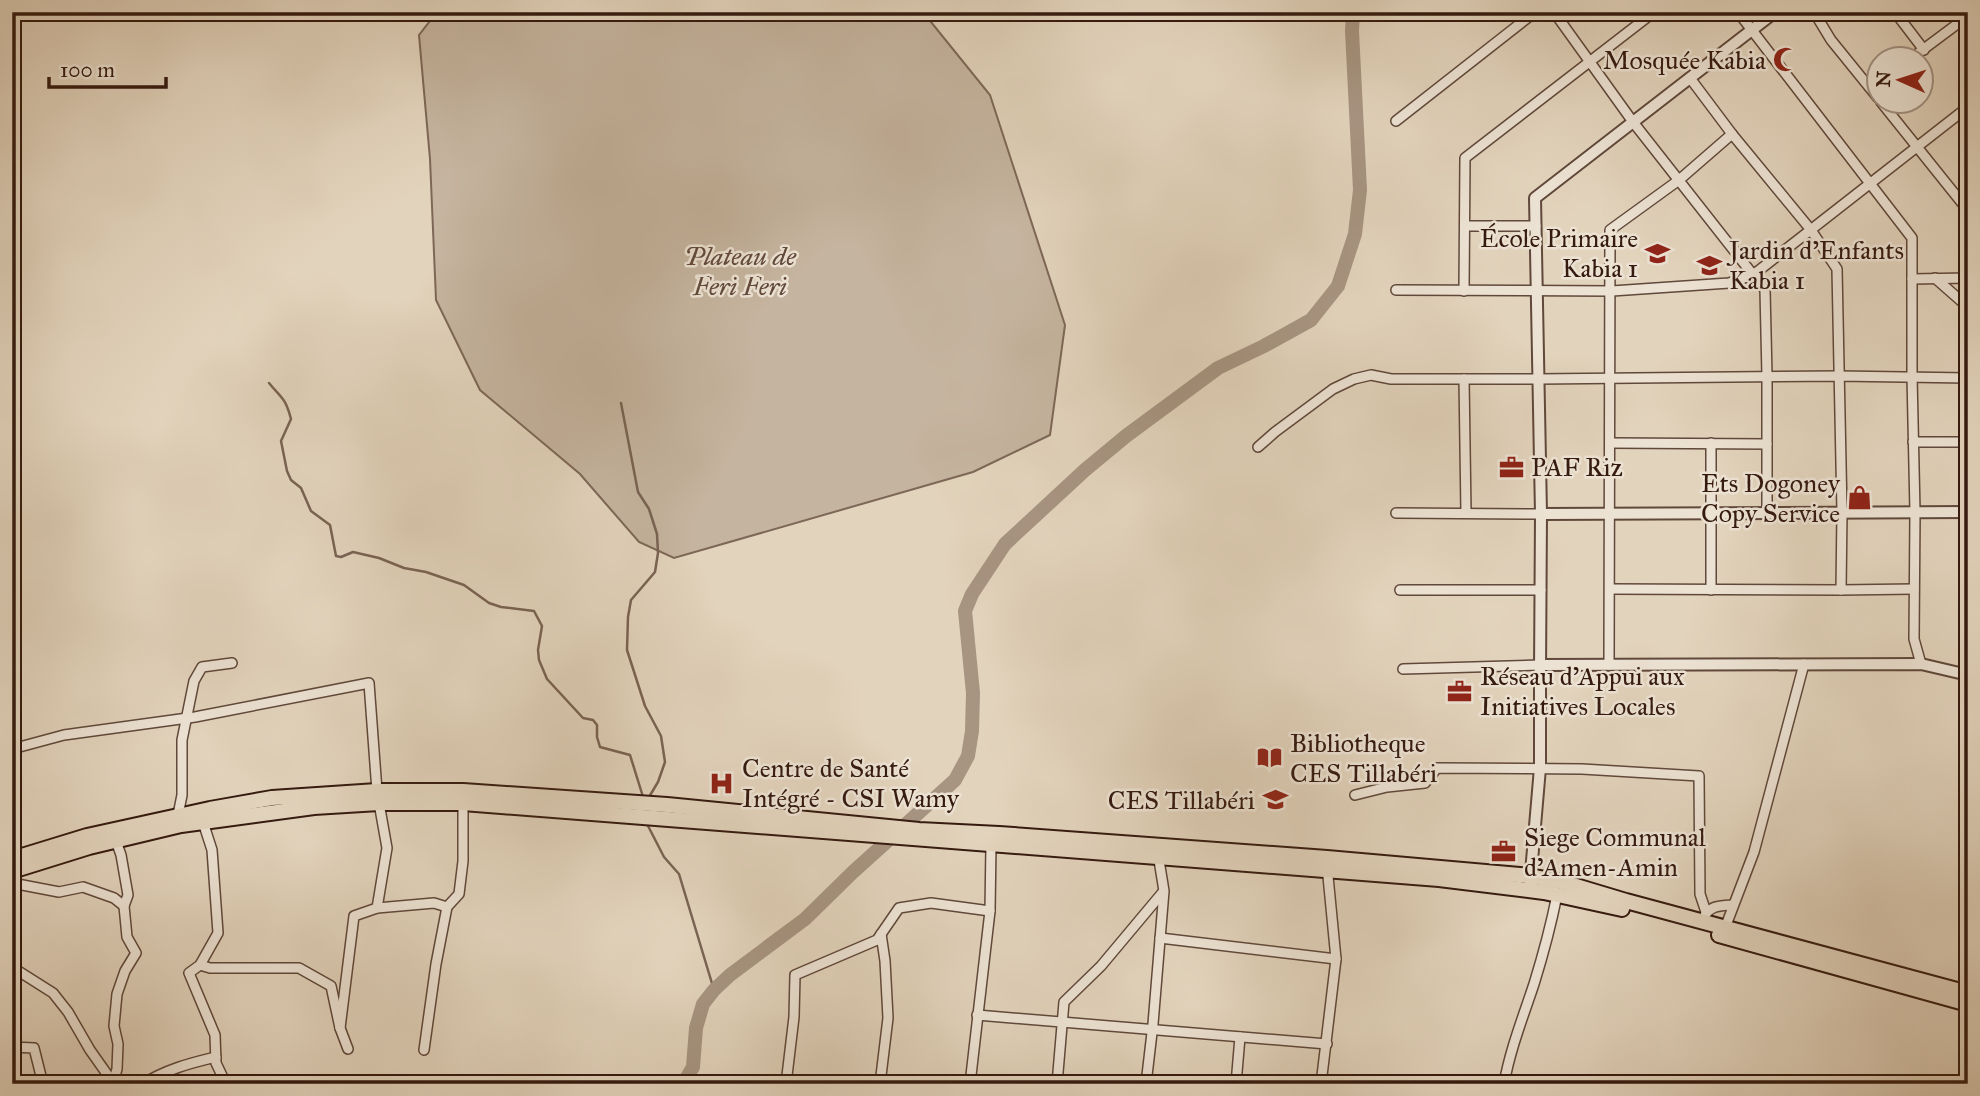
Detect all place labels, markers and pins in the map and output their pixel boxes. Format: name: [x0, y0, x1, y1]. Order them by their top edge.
place label: Mosquée Kabia: [1603, 44, 1766, 76]
mosque icon: Mosquée Kabia: [1772, 46, 1800, 74]
place label: École Primaire Kabia 1: [1480, 222, 1638, 284]
place label: Jardin d'Enfants Kabia 1: [1726, 234, 1904, 296]
school or university icon: École Primaire Kabia 1: [1644, 239, 1672, 267]
school or university icon: Jardin d'Enfants Kabia 1: [1695, 251, 1723, 279]
place label: PAF Riz: [1531, 451, 1623, 483]
office icon: PAF Riz: [1497, 453, 1525, 481]
place label: Ets Dogoney Copy Service: [1701, 467, 1841, 529]
shop icon: Ets Dogoney Copy Service: [1846, 484, 1874, 512]
place label: Réseau d'Appui aux Initiatives Locales: [1480, 660, 1685, 722]
office icon: Réseau d'Appui aux Initiatives Locales: [1446, 677, 1474, 705]
place label: Bibliotheque CES Tillabéri: [1290, 727, 1437, 789]
library icon: Bibliotheque CES Tillabéri: [1256, 744, 1284, 772]
place label: Centre de Santé Intégré - CSI Wamy: [742, 752, 960, 814]
hospital icon: Centre de Santé Intégré - CSI Wamy: [708, 769, 736, 797]
place label: CES Tillabéri: [1108, 784, 1255, 816]
school or university icon: CES Tillabéri: [1261, 786, 1289, 814]
place label: Siege Communal d'Amen-Amin: [1524, 821, 1706, 883]
office icon: Siege Communal d'Amen-Amin: [1490, 838, 1518, 866]

